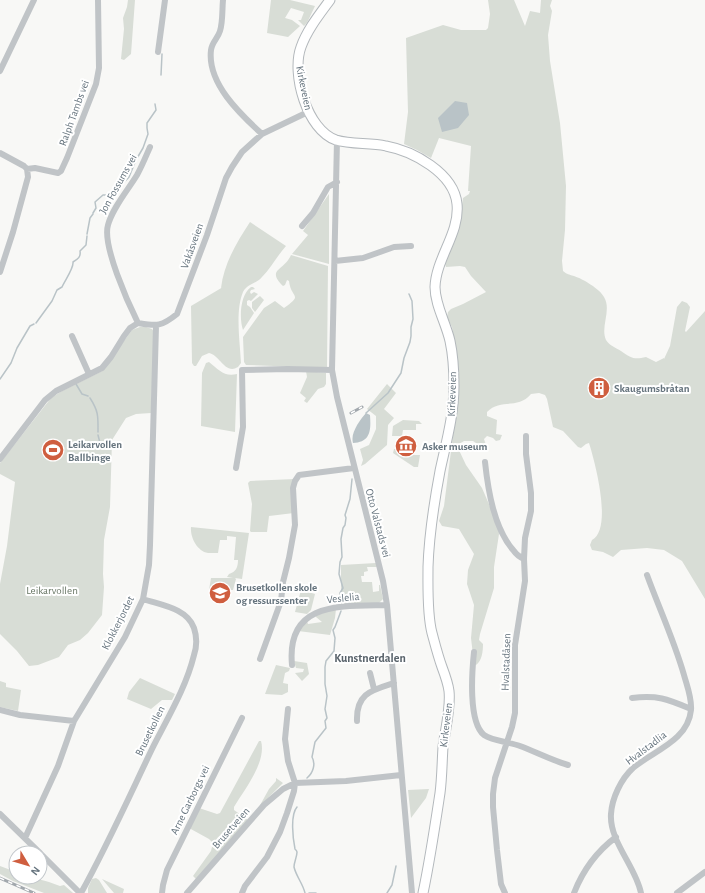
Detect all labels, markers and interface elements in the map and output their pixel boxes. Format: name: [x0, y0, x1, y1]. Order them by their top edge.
street label: Kirkeveien: [294, 65, 314, 111]
street label: Ralph Tambs vei: [57, 79, 91, 147]
street label: Jon Fossums vei: [97, 152, 139, 216]
street label: Vakåsveien: [179, 222, 205, 270]
street label: Kirkeveien: [446, 371, 458, 417]
building icon: Skaugumsbråtan: [586, 375, 612, 401]
place label: Skaugumsbråtan: [614, 383, 690, 394]
museum icon: Asker museum: [393, 433, 419, 459]
sports icon: Leikarvollen Ballbinge: [40, 437, 66, 463]
place label: Leikarvollen Ballbinge: [68, 439, 122, 463]
place label: Asker museum: [422, 441, 487, 452]
street label: Otto Valstads vei: [364, 487, 392, 559]
school or university icon: Brusetkollen skole og ressurssenter: [207, 580, 233, 606]
place label: Brusetkollen skole og ressurssenter: [236, 582, 317, 606]
park label: Leikarvollen: [26, 585, 78, 596]
street label: Veslelia: [326, 591, 360, 605]
street label: Klokkerjordet: [100, 594, 136, 652]
street label: Hvalstadåsen: [499, 633, 513, 691]
district label: Kunstnerdalen: [334, 652, 406, 664]
street label: Kirkeveien: [438, 702, 454, 748]
street label: Brusetkollen: [133, 704, 167, 758]
street label: Hvalstadlia: [623, 729, 669, 767]
street label: Arne Garborgs vei: [169, 764, 211, 836]
street label: Brusetveien: [210, 805, 252, 851]
north arrow: [8, 845, 48, 885]
text: N: [29, 864, 42, 877]

